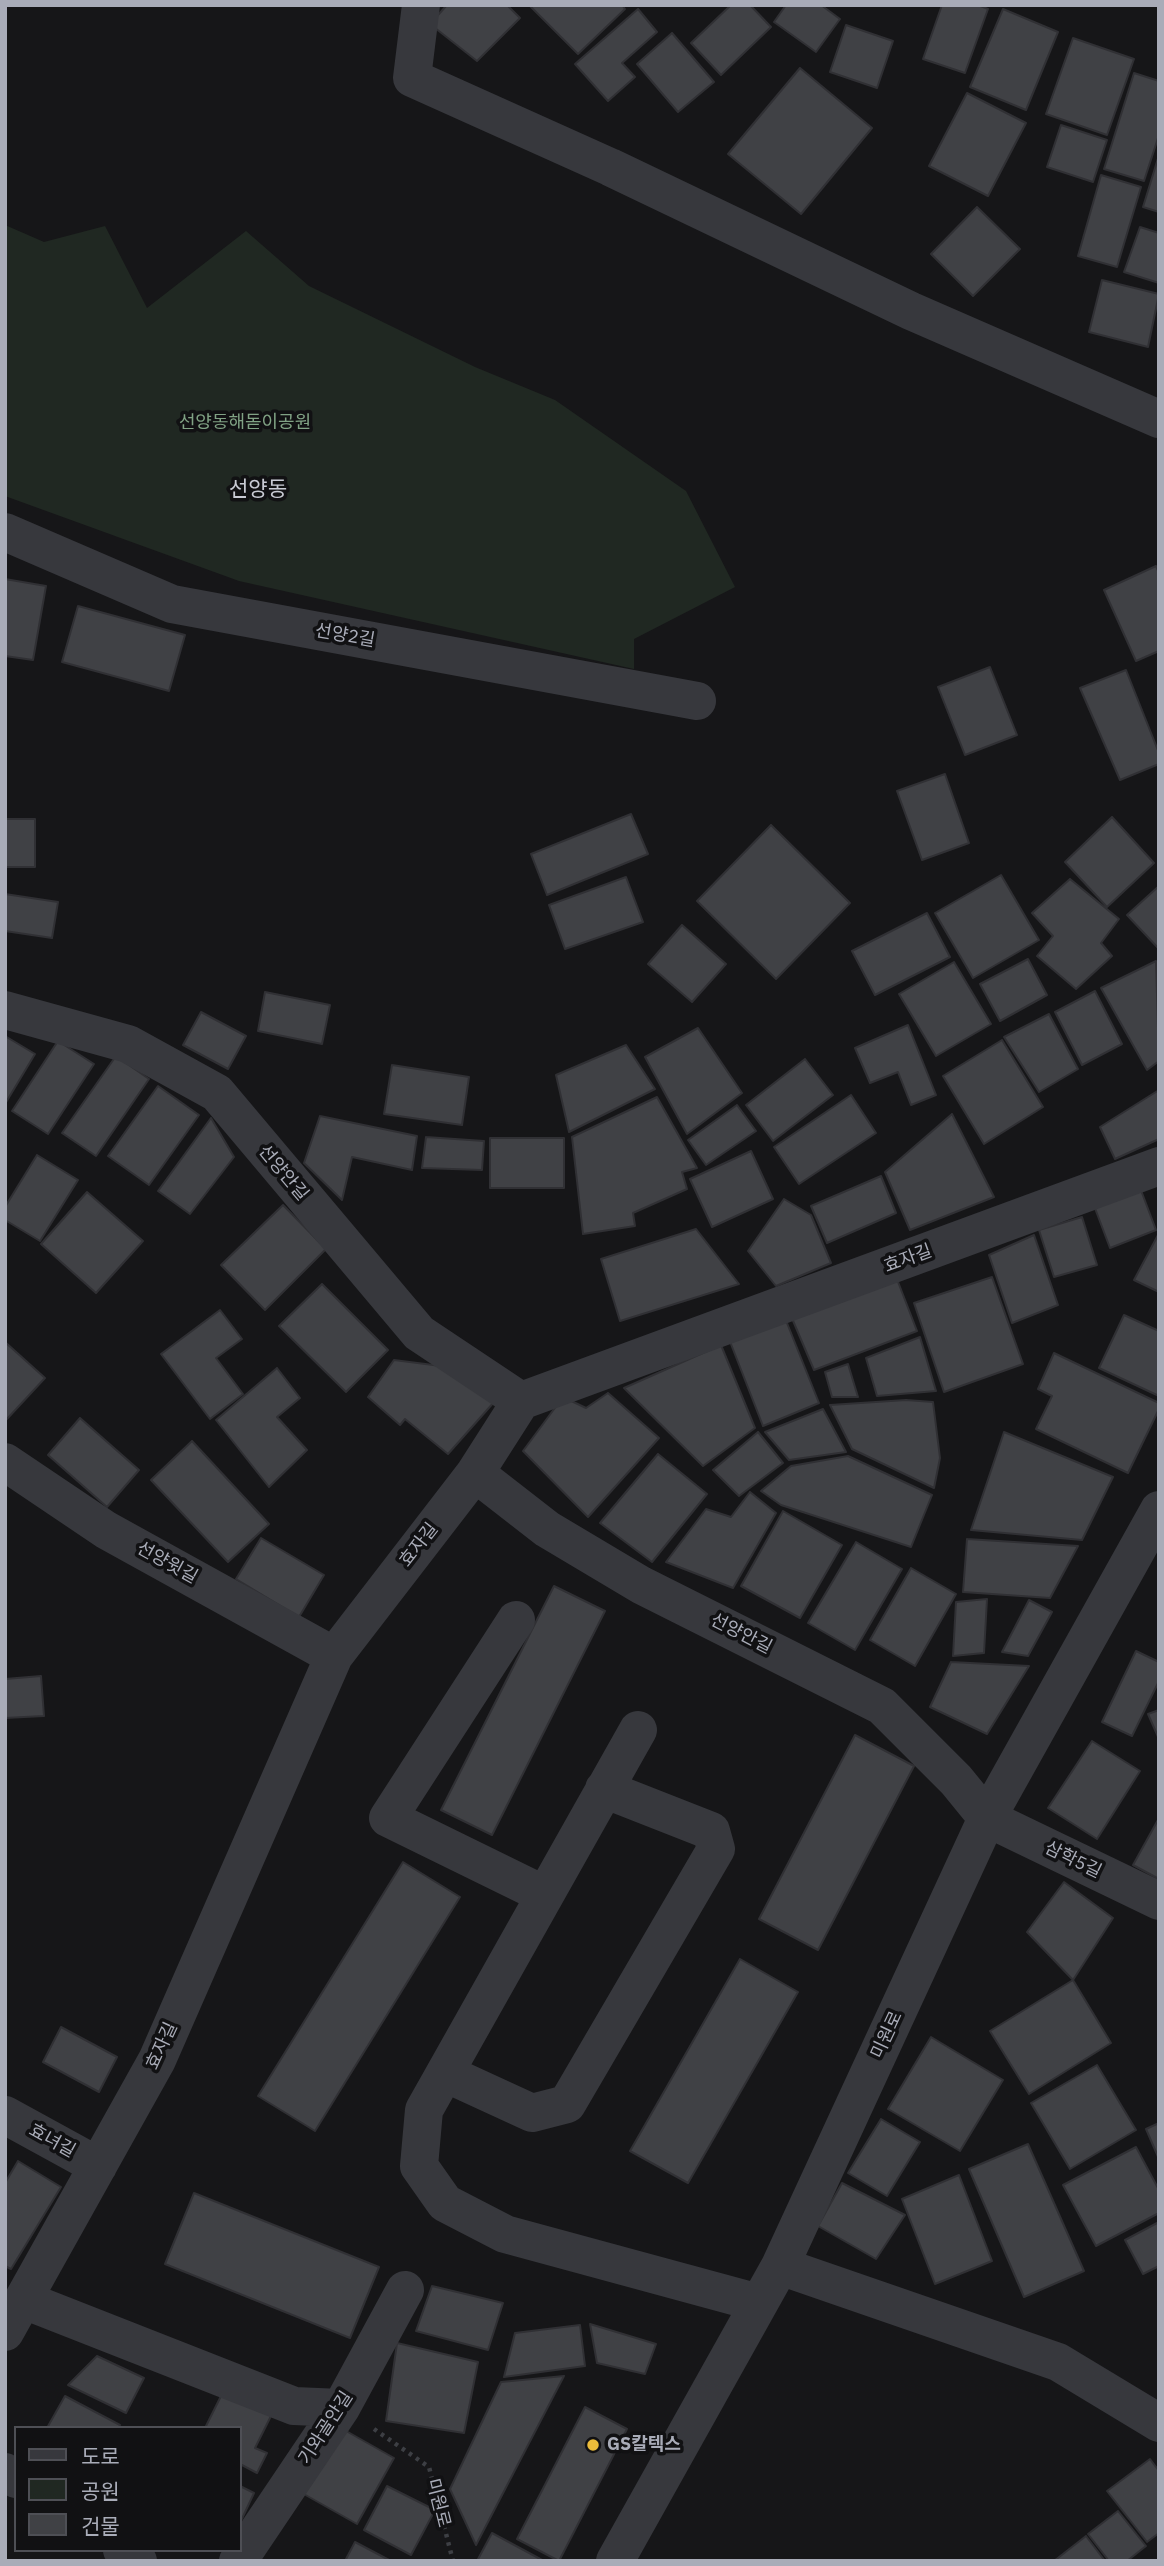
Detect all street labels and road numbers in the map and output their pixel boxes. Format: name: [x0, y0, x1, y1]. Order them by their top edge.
street label: 선양2길: [313, 620, 377, 652]
street label: 선양안길: [253, 1141, 313, 1205]
street label: 효자길: [881, 1240, 935, 1278]
street label: 효자길: [395, 1519, 443, 1571]
street label: 선양윗길: [133, 1537, 201, 1589]
street label: 선양안길: [707, 1609, 775, 1659]
street label: 삼학5길: [1041, 1837, 1105, 1883]
street label: 미원로: [867, 2008, 907, 2062]
street label: 효자길: [142, 2019, 182, 2073]
street label: 효녀길: [25, 2120, 79, 2162]
street label: 기와골안길: [294, 2387, 358, 2469]
street label: 미원로: [422, 2476, 454, 2530]

